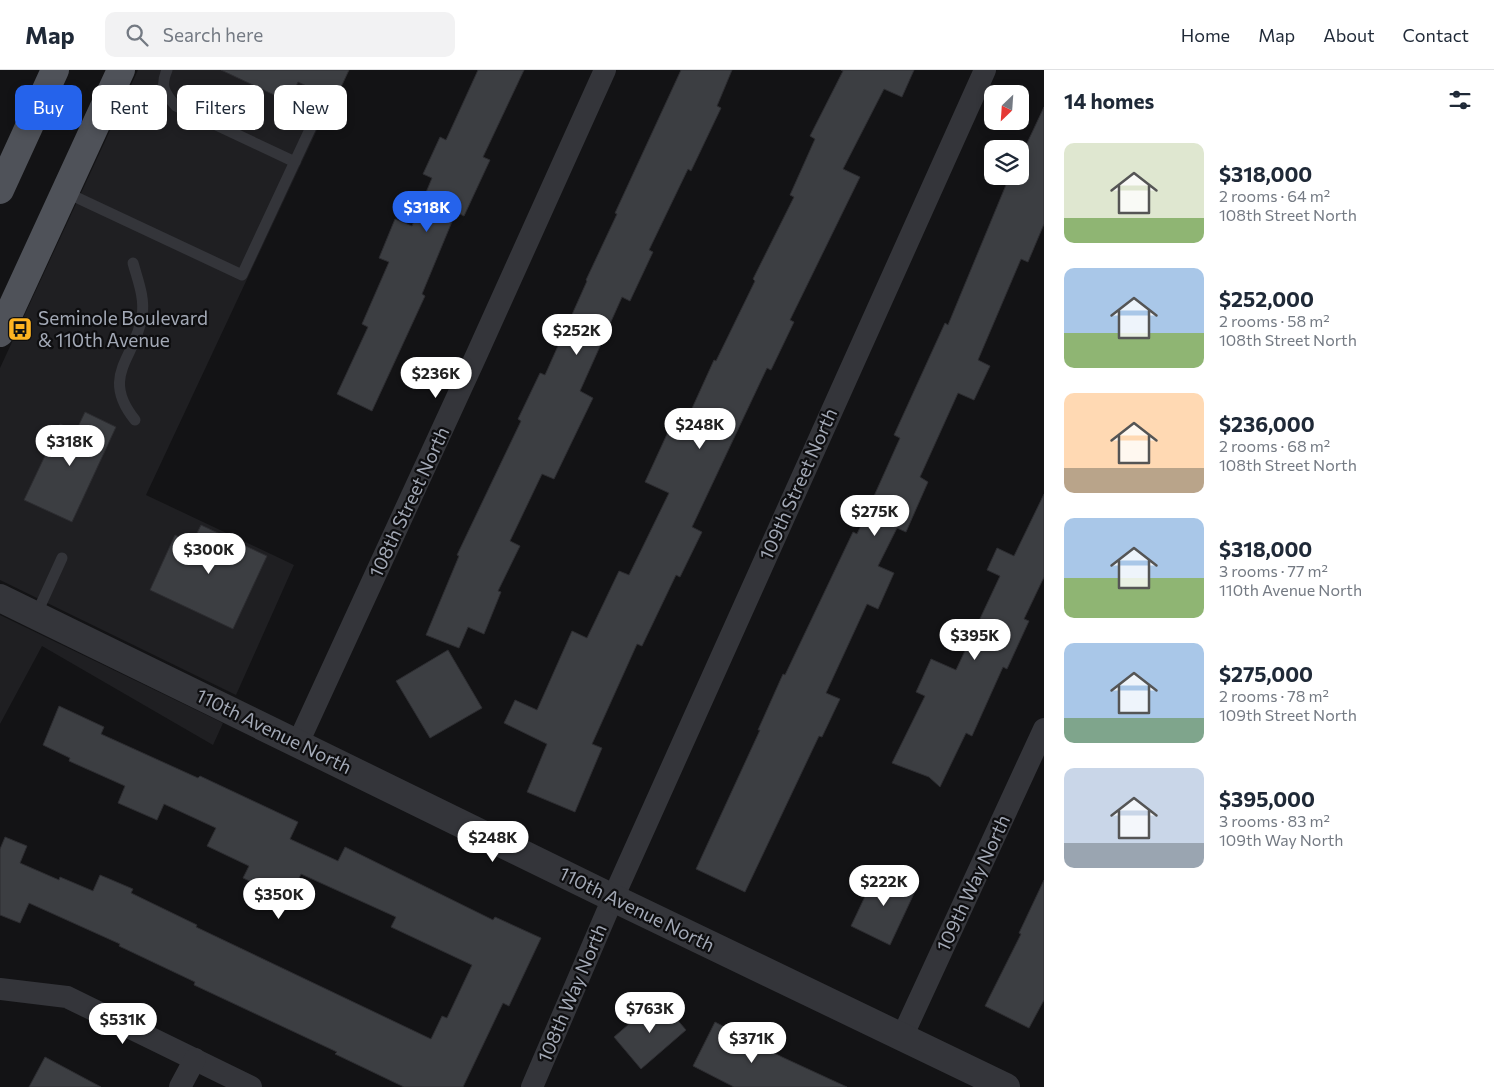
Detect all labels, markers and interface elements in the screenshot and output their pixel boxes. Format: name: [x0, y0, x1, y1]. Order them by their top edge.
search box: [105, 12, 455, 57]
text: Map: [25, 20, 75, 49]
icon: search: [123, 21, 151, 49]
text: Search here: [163, 23, 263, 46]
text: Home: [1181, 24, 1230, 46]
text: Map: [1258, 24, 1295, 46]
text: About: [1323, 24, 1375, 46]
text: Contact: [1403, 24, 1469, 46]
chip: Buy: [15, 85, 82, 130]
chip: Rent: [92, 85, 167, 130]
chip: Filters: [177, 85, 264, 130]
chip: New: [274, 85, 347, 130]
north arrow: [984, 85, 1029, 130]
map controls: [984, 85, 1029, 185]
icon: filters: [1446, 86, 1474, 114]
text: 14 homes: [1064, 88, 1154, 113]
button: layers: [984, 140, 1029, 185]
text: $318,000: [1219, 161, 1312, 186]
icon: home: [1104, 163, 1164, 223]
text: 2 rooms · 64 m²: [1219, 186, 1330, 205]
pin: $318K: [392, 190, 462, 233]
text: $318K: [404, 197, 450, 216]
text: 108th Street North: [1219, 205, 1357, 224]
text: $252,000: [1219, 286, 1314, 311]
icon: home: [1104, 288, 1164, 348]
place label: Seminole Boulevard & 110th Avenue: [38, 306, 208, 351]
text: 2 rooms · 58 m²: [1219, 311, 1330, 330]
pin: $252K: [542, 314, 612, 356]
bus stop icon: Seminole Boulevard & 110th Avenue: [7, 316, 33, 342]
text: $252K: [553, 320, 601, 339]
text: 108th Street North: [1219, 330, 1357, 349]
pin: $236K: [401, 356, 471, 399]
text: $236K: [412, 363, 460, 382]
street label: 109th Street North: [754, 404, 841, 563]
pin: $248K: [665, 408, 735, 450]
text: $236,000: [1219, 411, 1315, 436]
icon: home: [1104, 413, 1164, 473]
text: $248K: [676, 414, 724, 433]
street label: 108th Street North: [364, 423, 454, 581]
pin: $318K: [35, 424, 105, 467]
text: $318K: [47, 431, 93, 450]
text: 2 rooms · 68 m²: [1219, 436, 1330, 455]
text: 108th Street North: [1219, 455, 1357, 474]
pin: $275K: [840, 494, 910, 537]
text: $275K: [851, 501, 899, 520]
pin: $300K: [174, 532, 244, 575]
text: $318,000: [1219, 536, 1312, 561]
icon: home: [1104, 538, 1164, 598]
text: $300K: [184, 539, 234, 558]
text: 3 rooms · 77 m²: [1219, 561, 1328, 580]
text: 110th Avenue North: [1219, 580, 1362, 599]
pin: $395K: [940, 618, 1010, 661]
text: $395K: [951, 625, 999, 644]
text: $275,000: [1219, 661, 1313, 686]
icon: home: [1104, 663, 1164, 723]
street label: 110th Avenue North: [193, 683, 356, 778]
text: 2 rooms · 78 m²: [1219, 686, 1329, 705]
text: 109th Street North: [1219, 705, 1357, 724]
text: $395,000: [1219, 786, 1315, 811]
icon: home: [1104, 788, 1164, 848]
street label: 109th Way North: [931, 811, 1014, 955]
text: 3 rooms · 83 m²: [1219, 811, 1330, 830]
pin: $248K: [458, 820, 528, 863]
text: $248K: [469, 827, 517, 846]
text: 109th Way North: [1219, 830, 1344, 849]
street label: 110th Avenue North: [556, 861, 719, 956]
pin: $222K: [849, 864, 919, 907]
text: $222K: [860, 871, 908, 890]
pin: $350K: [244, 878, 314, 920]
text: $350K: [254, 884, 304, 903]
street label: 108th Way North: [532, 920, 611, 1065]
pin: $763K: [615, 992, 685, 1034]
text: $763K: [626, 998, 674, 1017]
pin: $531K: [88, 1002, 158, 1045]
text: $531K: [100, 1009, 146, 1028]
pin: $371K: [717, 1022, 787, 1064]
text: $371K: [729, 1028, 775, 1047]

